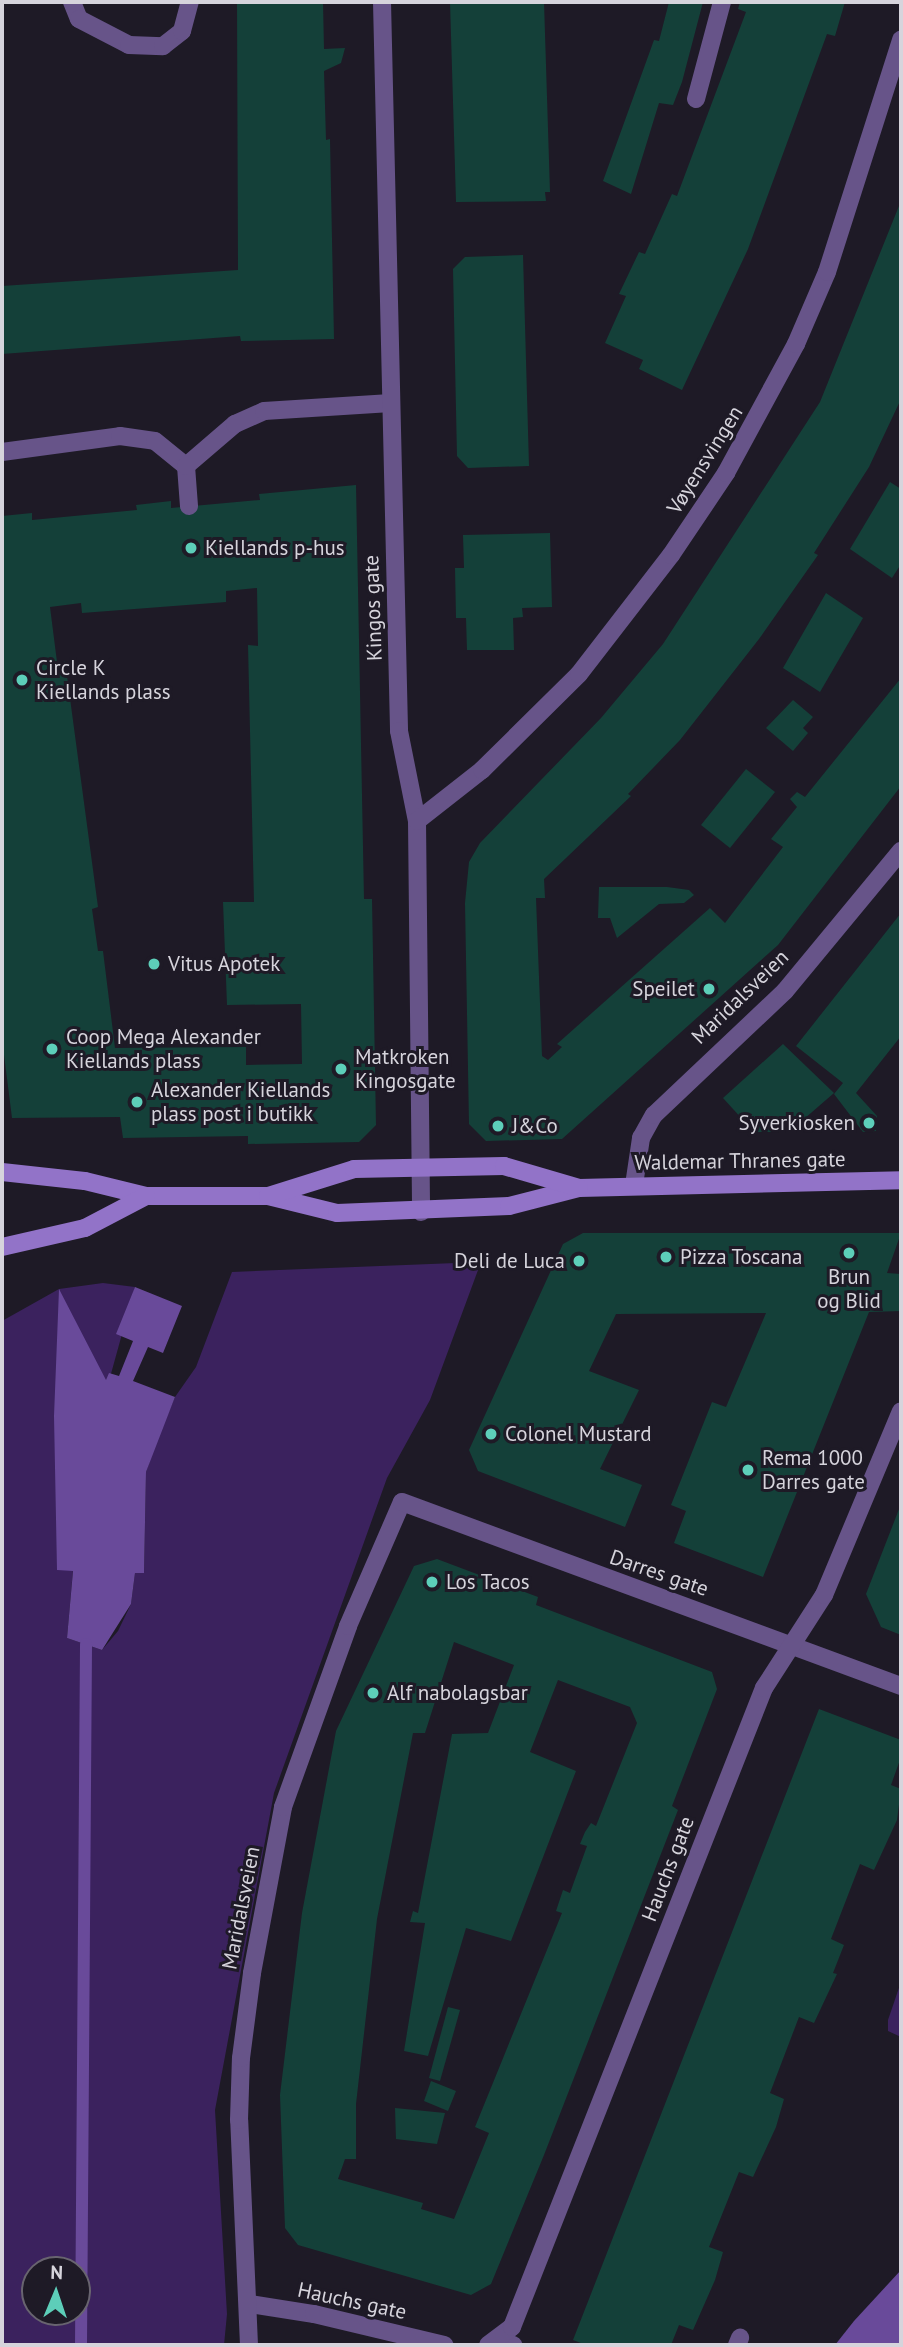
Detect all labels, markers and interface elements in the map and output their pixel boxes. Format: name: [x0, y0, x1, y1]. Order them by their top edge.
street label: Vøyensvingen: [662, 401, 748, 519]
place label: Kiellands p-hus: [205, 535, 345, 561]
marker: Kiellands p-hus: [183, 540, 199, 556]
street label: Kingos gate: [359, 555, 387, 661]
place label: Circle K Kiellands plass: [36, 655, 171, 705]
marker: Circle K Kiellands plass: [14, 672, 30, 688]
street label: Maridalsveien: [686, 945, 794, 1049]
place label: Vitus Apotek: [168, 951, 281, 977]
marker: Vitus Apotek: [146, 956, 162, 972]
place label: Speilet: [632, 976, 695, 1002]
marker: Speilet: [701, 981, 717, 997]
place label: Coop Mega Alexander Kiellands plass: [66, 1024, 262, 1074]
marker: Coop Mega Alexander Kiellands plass: [44, 1041, 60, 1057]
place label: Matkroken Kingosgate: [355, 1044, 456, 1094]
marker: Matkroken Kingosgate: [333, 1061, 349, 1077]
place label: Alexander Kiellands plass post i butikk: [151, 1077, 330, 1127]
marker: Alexander Kiellands plass post i butikk: [129, 1094, 145, 1110]
place label: Syverkiosken: [738, 1110, 855, 1136]
place label: J&Co: [512, 1113, 558, 1139]
marker: Syverkiosken: [861, 1115, 877, 1131]
marker: J&Co: [490, 1118, 506, 1134]
street label: Waldemar Thranes gate: [634, 1147, 846, 1175]
place label: Pizza Toscana: [680, 1244, 803, 1270]
marker: Brun og Blid: [841, 1245, 857, 1261]
place label: Deli de Luca: [454, 1248, 565, 1274]
marker: Pizza Toscana: [658, 1249, 674, 1265]
marker: Deli de Luca: [571, 1253, 587, 1269]
place label: Brun og Blid: [817, 1264, 881, 1314]
place label: Colonel Mustard: [505, 1421, 652, 1447]
marker: Colonel Mustard: [483, 1426, 499, 1442]
place label: Rema 1000 Darres gate: [762, 1445, 865, 1495]
marker: Rema 1000 Darres gate: [740, 1462, 756, 1478]
street label: Darres gate: [606, 1544, 712, 1602]
place label: Los Tacos: [446, 1569, 530, 1595]
marker: Los Tacos: [424, 1574, 440, 1590]
place label: Alf nabolagsbar: [387, 1680, 528, 1706]
marker: Alf nabolagsbar: [365, 1685, 381, 1701]
street label: Hauchs gate: [636, 1813, 700, 1925]
street label: Maridalsveien: [217, 1844, 265, 1972]
north arrow: [21, 2256, 91, 2326]
text: N: [50, 2260, 63, 2284]
street label: Hauchs gate: [295, 2277, 409, 2325]

